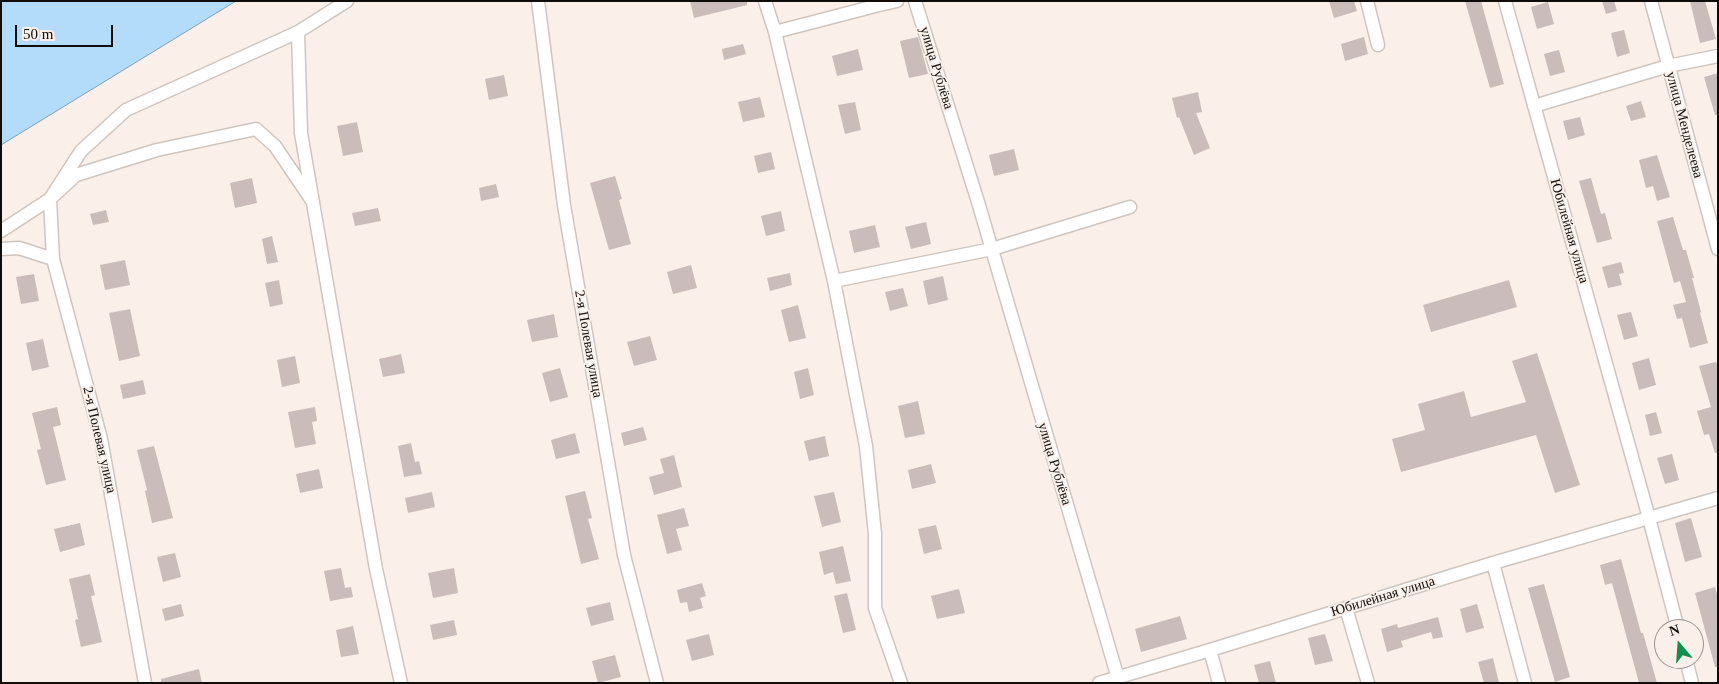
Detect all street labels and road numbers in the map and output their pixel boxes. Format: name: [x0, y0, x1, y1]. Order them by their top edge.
street label: улица Рублёва: [915, 25, 957, 111]
street label: улица Менделеева: [1662, 70, 1706, 180]
street label: Юбилейная улица: [1546, 177, 1592, 285]
street label: 2-я Полевая улица: [570, 289, 606, 399]
street label: 2-я Полевая улица: [79, 385, 119, 495]
street label: улица Рублёва: [1033, 421, 1075, 507]
street label: Юбилейная улица: [1329, 573, 1437, 621]

